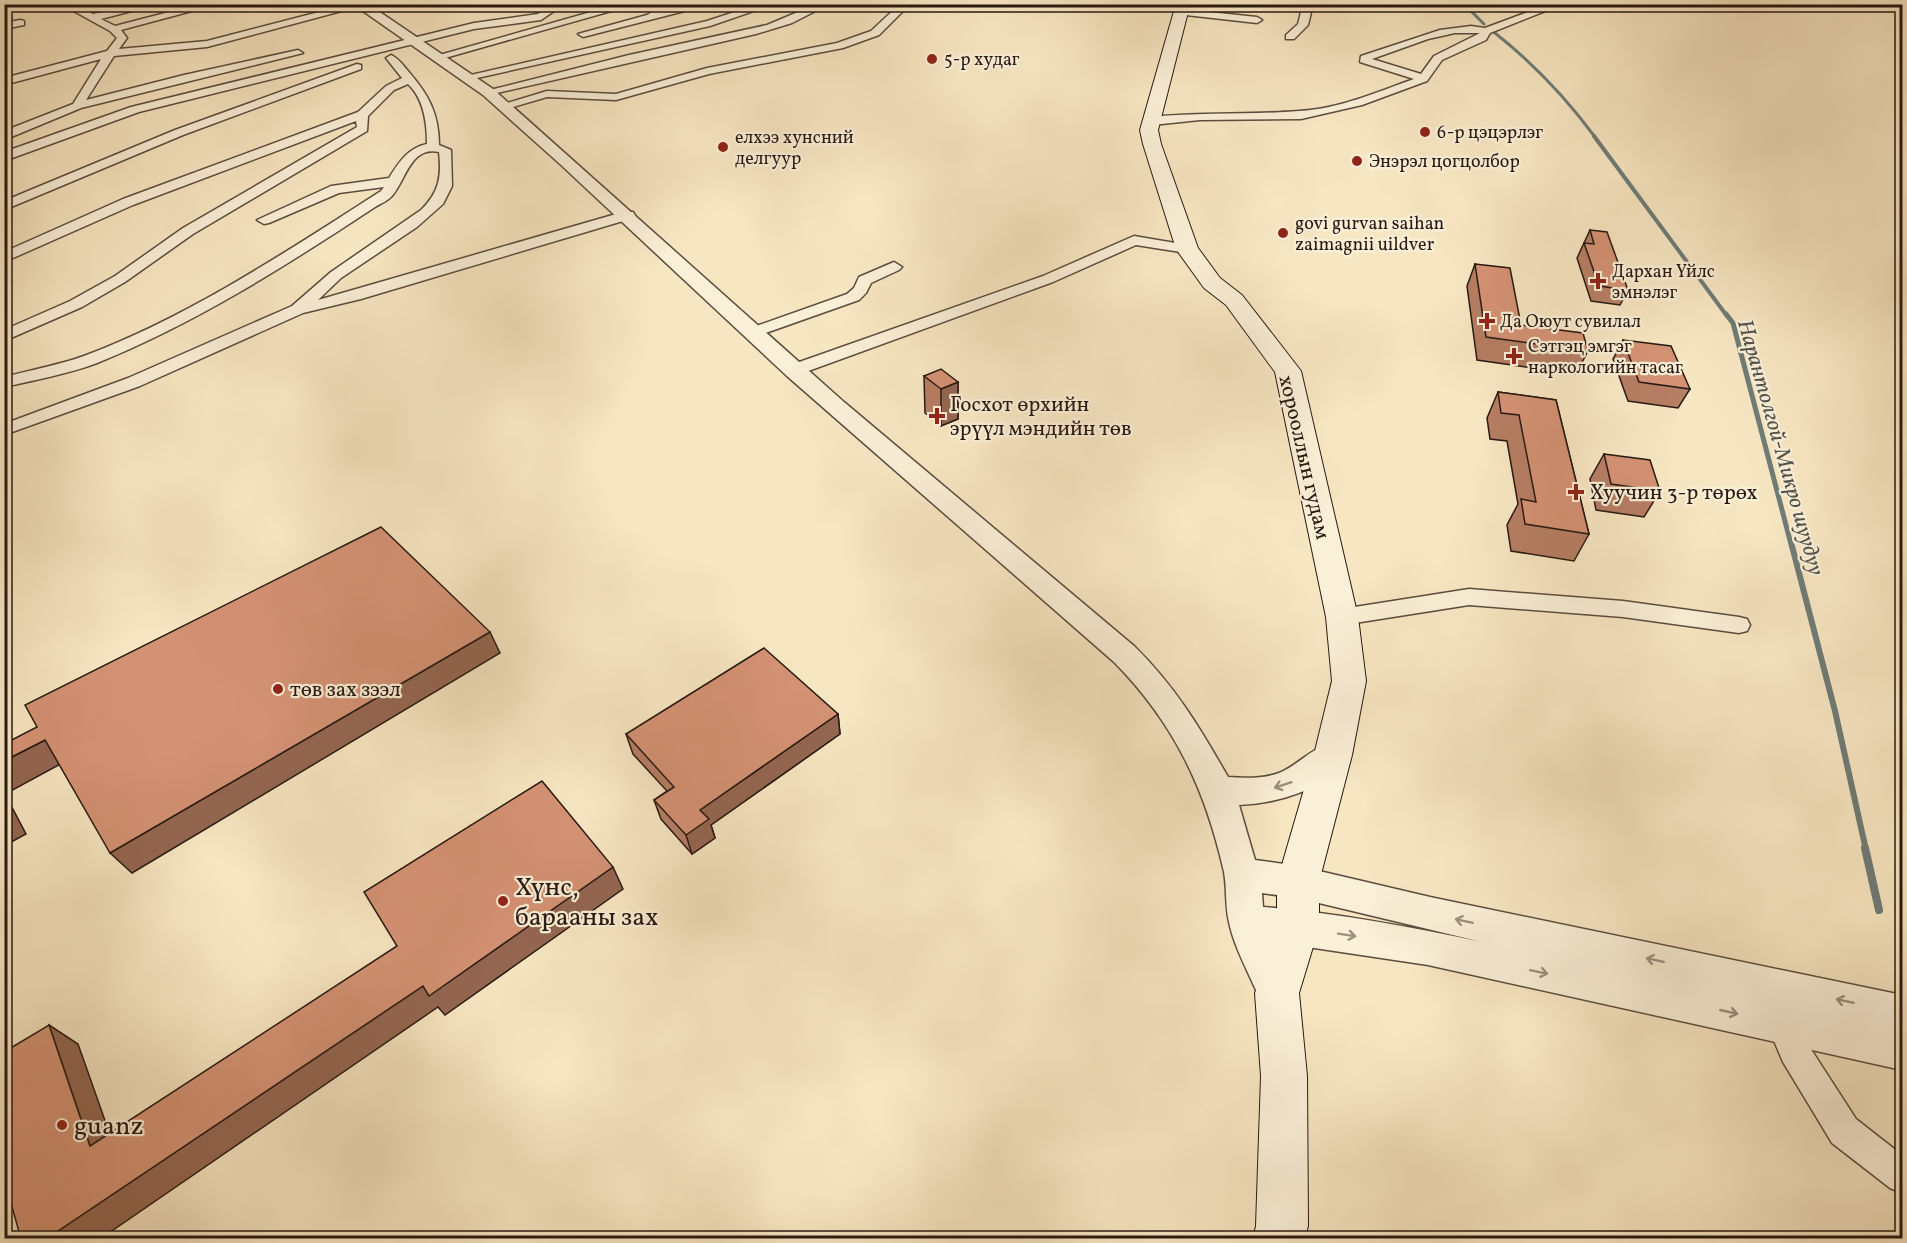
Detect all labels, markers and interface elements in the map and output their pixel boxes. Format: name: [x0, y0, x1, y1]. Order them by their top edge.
place label: 5-р худаг: [944, 48, 1020, 73]
marker: 5-р худаг: [925, 52, 939, 66]
place label: 6-р цэцэрлэг: [1437, 121, 1543, 146]
marker: 6-р цэцэрлэг: [1418, 125, 1432, 139]
place label: елхээ хунсний делгуур: [735, 126, 854, 172]
marker: елхээ хунсний делгуур: [716, 140, 730, 154]
place label: Энэрэл цогцолбор: [1369, 150, 1520, 175]
marker: Энэрэл цогцолбор: [1350, 154, 1364, 168]
place label: govi gurvan saihan zaimagnii uildver: [1295, 212, 1445, 258]
marker: govi gurvan saihan zaimagnii uildver: [1276, 226, 1290, 240]
place label: Дархан Үйлс эмнэлэг: [1612, 260, 1715, 306]
marker: Дархан Үйлс эмнэлэг: [1589, 272, 1607, 290]
place label: Да Оюут сувилал: [1500, 310, 1641, 335]
marker: Да Оюут сувилал: [1478, 312, 1496, 330]
water label: Нарантолгой-Микро шуудуу: [1728, 316, 1831, 579]
place label: Сэтгэц эмгэг наркологийн тасаг: [1528, 335, 1683, 381]
marker: Сэтгэц эмгэг наркологийн тасаг: [1505, 347, 1523, 365]
street label: хорооллын гудам: [1271, 372, 1337, 542]
place label: Госхот өрхийн эрүүл мэндийн төв: [950, 391, 1132, 444]
marker: Госхот өрхийн эрүүл мэндийн төв: [928, 407, 946, 425]
place label: Хуучин 3-р төрөх: [1590, 479, 1757, 508]
marker: Хуучин 3-р төрөх: [1567, 483, 1585, 501]
place label: төв зах зээл: [290, 676, 401, 705]
marker: төв зах зээл: [271, 682, 285, 696]
one-way arrow: [1274, 780, 1293, 791]
place label: Хүнс, барааны зах: [515, 870, 659, 936]
marker: Хүнс, барааны зах: [496, 894, 510, 908]
one-way arrow: [1454, 915, 1474, 926]
one-way arrow: [1337, 930, 1356, 941]
one-way arrow: [1645, 954, 1665, 965]
one-way arrow: [1529, 966, 1548, 978]
one-way arrow: [1836, 995, 1856, 1006]
one-way arrow: [1719, 1007, 1739, 1018]
place label: guanz: [74, 1109, 143, 1145]
marker: guanz: [55, 1118, 69, 1132]

